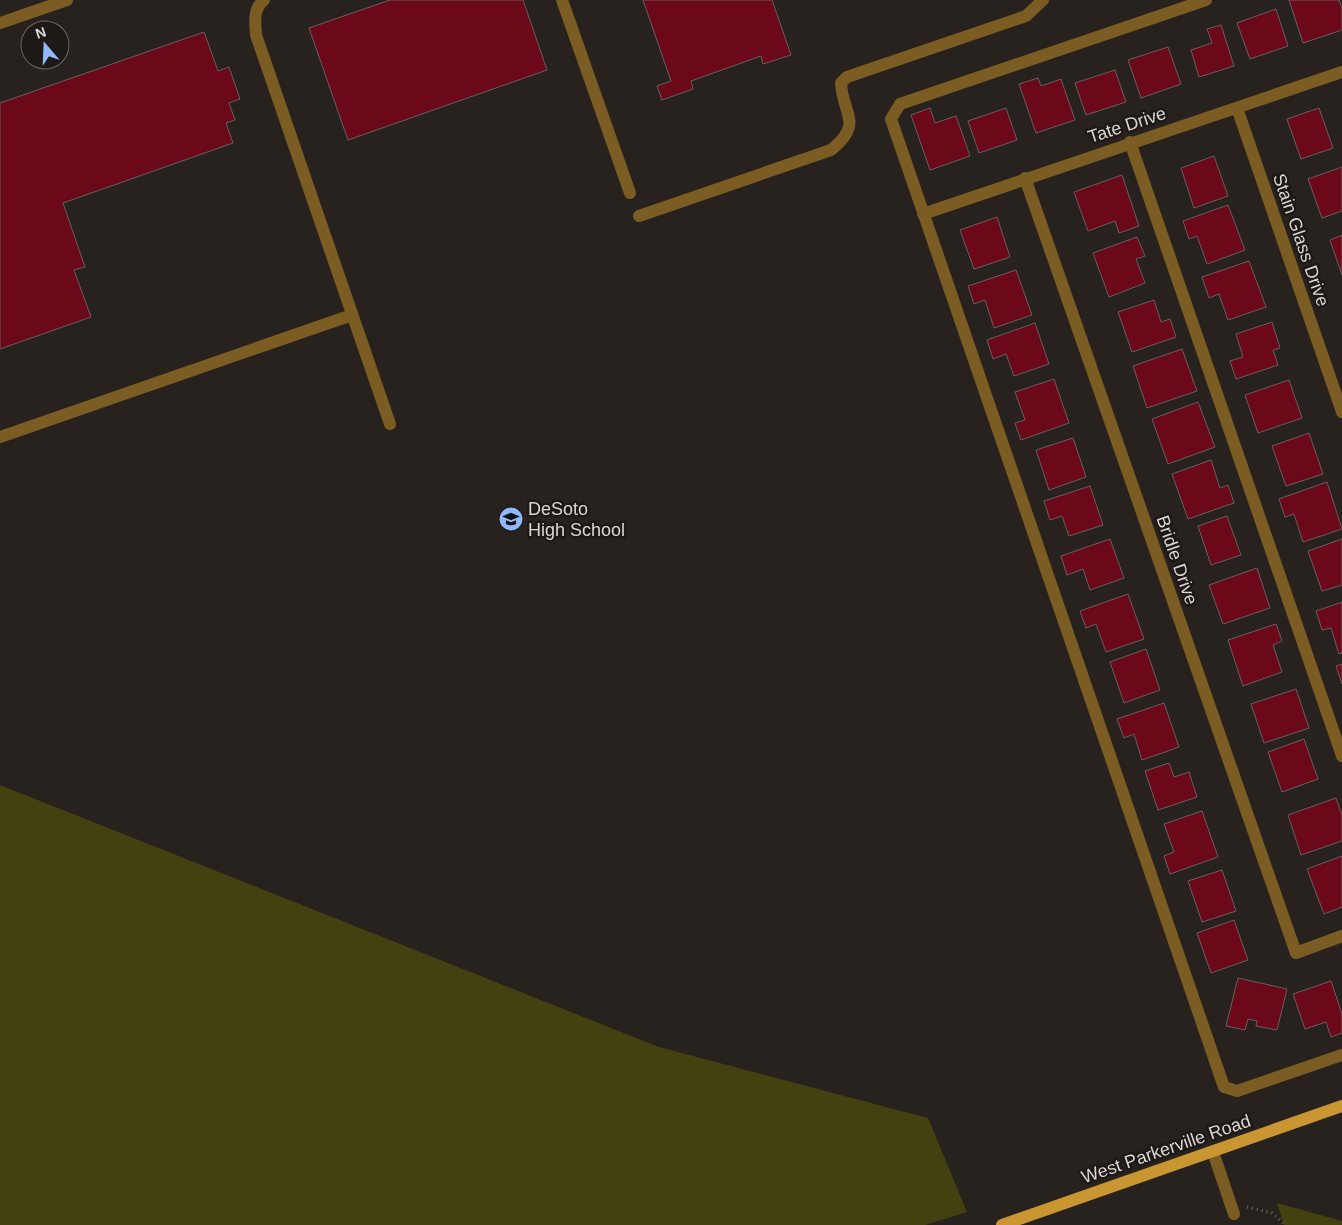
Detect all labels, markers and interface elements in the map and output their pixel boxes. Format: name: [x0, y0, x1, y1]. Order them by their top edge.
north arrow: [20, 20, 70, 70]
text: N: [33, 23, 48, 42]
street label: Tate Drive: [1085, 103, 1169, 147]
street label: Stain Glass Drive: [1269, 171, 1333, 309]
place label: DeSoto High School: [528, 499, 625, 540]
school or university icon: DeSoto High School: [498, 506, 524, 532]
street label: Bridle Drive: [1152, 513, 1202, 607]
street label: West Parkerville Road: [1079, 1111, 1253, 1187]

